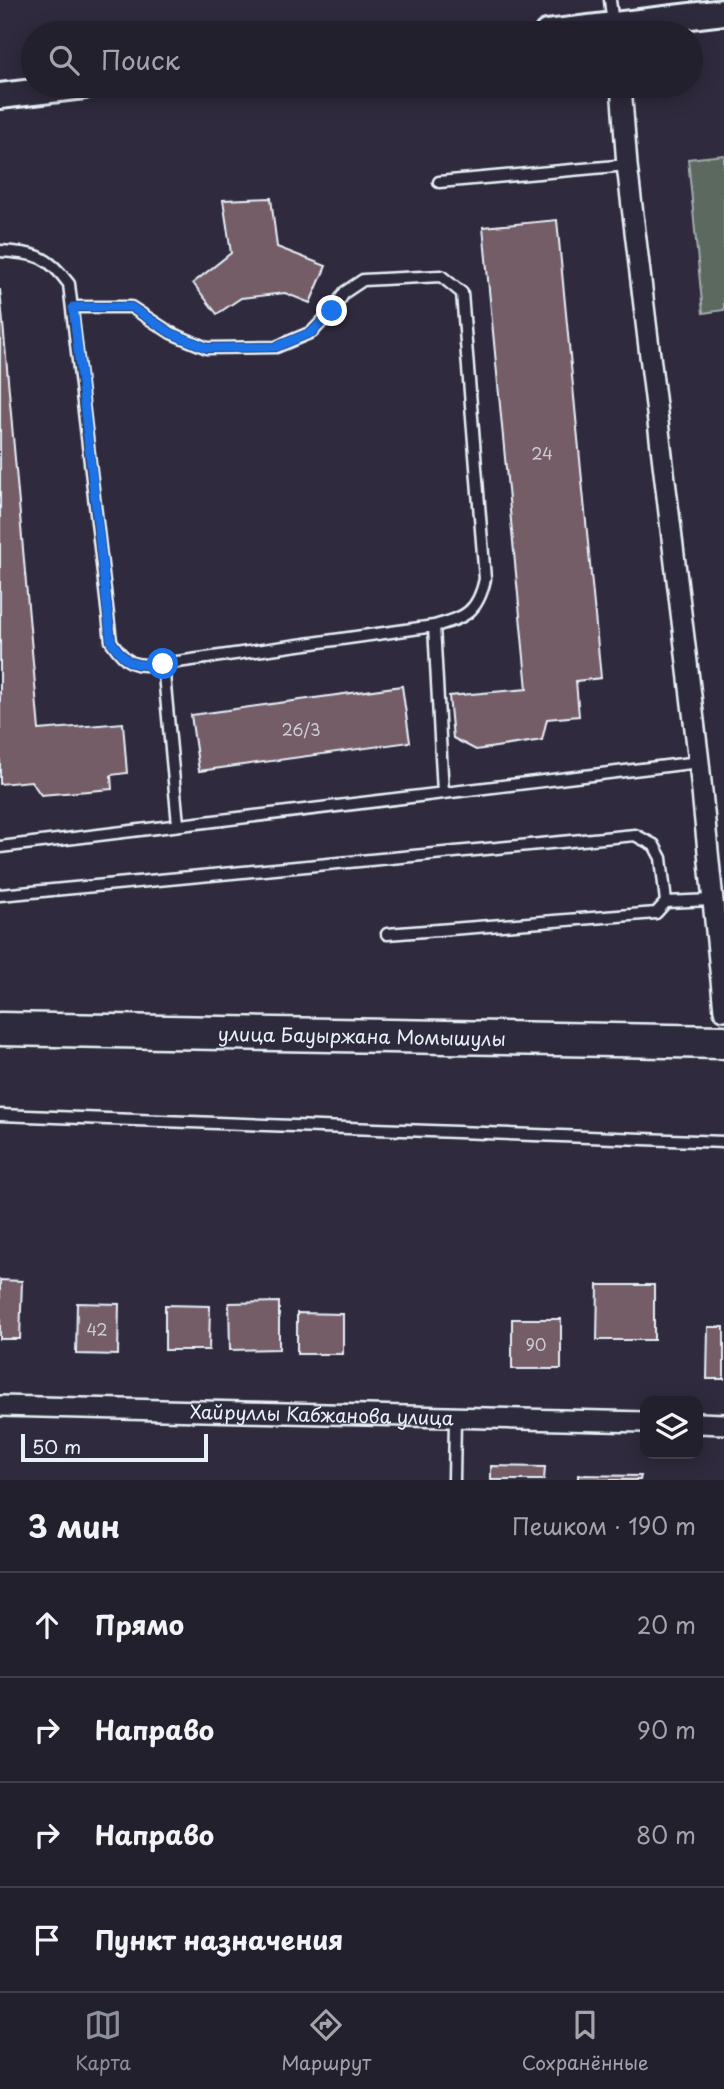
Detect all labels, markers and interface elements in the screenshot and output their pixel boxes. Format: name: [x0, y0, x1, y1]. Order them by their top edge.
search box: [21, 21, 703, 98]
text: Поиск: [101, 40, 180, 79]
icon: search: [45, 41, 83, 79]
route end: [316, 295, 347, 326]
house number: 24: [531, 441, 553, 465]
route start: [147, 648, 178, 679]
house number: 26/3: [281, 717, 321, 741]
street label: улица Бауыржана Момышулы: [218, 1019, 506, 1052]
house number: 42: [86, 1317, 108, 1341]
house number: 90: [525, 1332, 547, 1356]
map controls: [640, 1396, 703, 1459]
button: layers: [640, 1396, 703, 1459]
street label: Хайруллы Кабжанова улица: [190, 1397, 454, 1431]
scale bar: [21, 1431, 208, 1463]
text: 50 m: [32, 1432, 81, 1460]
text: 3 мин: [28, 1503, 120, 1548]
text: Пешком · 190 m: [512, 1508, 696, 1543]
text: Прямо: [95, 1605, 184, 1644]
icon: ahead: [28, 1606, 66, 1644]
text: 20 m: [637, 1607, 696, 1642]
text: Направо: [95, 1710, 214, 1749]
icon: right: [28, 1711, 66, 1749]
text: 90 m: [637, 1712, 696, 1747]
text: Направо: [95, 1815, 214, 1854]
icon: right: [28, 1816, 66, 1854]
text: 80 m: [636, 1817, 696, 1852]
text: Пункт назначения: [95, 1920, 343, 1959]
icon: arrive: [28, 1921, 66, 1959]
tab: Карта: [75, 2006, 131, 2076]
tab: Маршрут: [281, 2006, 371, 2076]
tab: Сохранённые: [522, 2006, 649, 2076]

